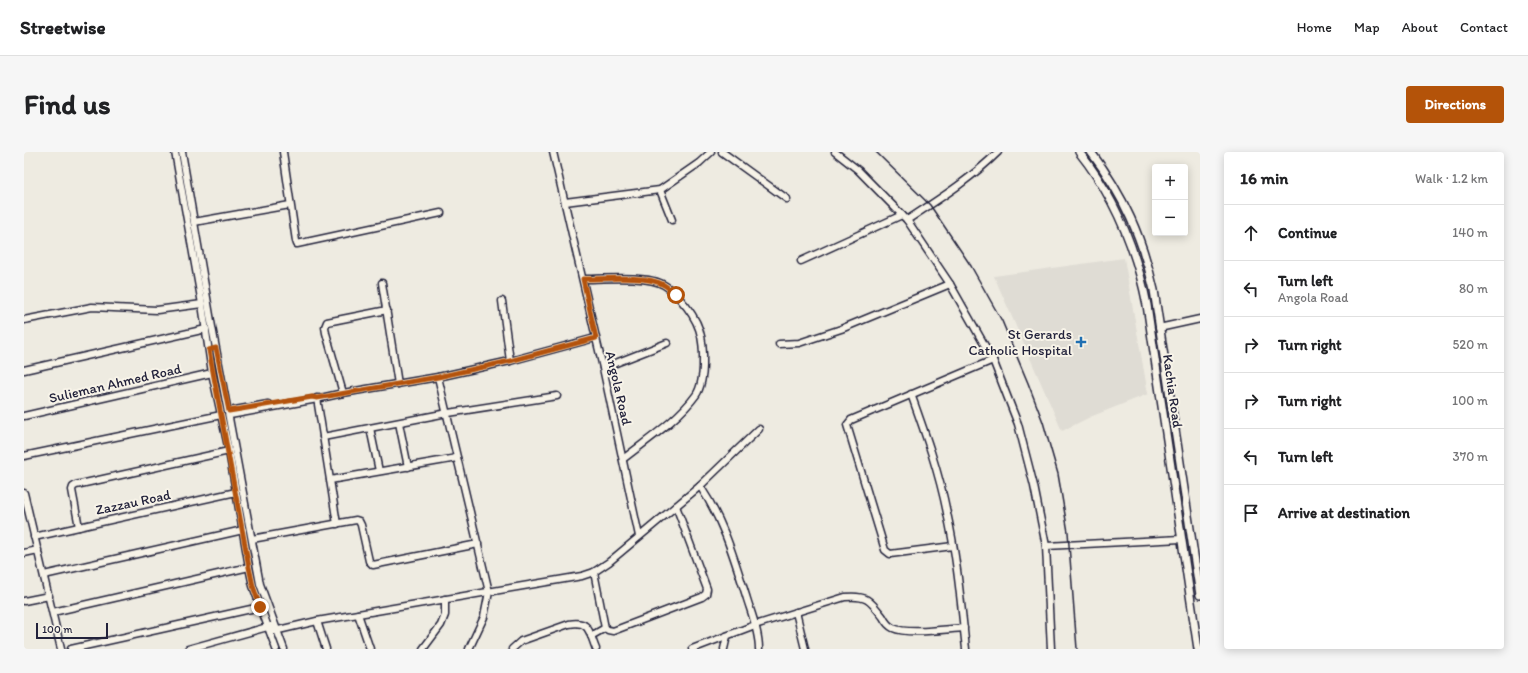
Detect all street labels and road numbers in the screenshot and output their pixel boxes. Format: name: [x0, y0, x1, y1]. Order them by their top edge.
street label: Angola Road: [602, 349, 635, 427]
street label: Kachia Road: [1159, 353, 1186, 429]
street label: Sulieman Ahmed Road: [47, 360, 183, 407]
street label: Zazzau Road: [94, 486, 172, 519]

